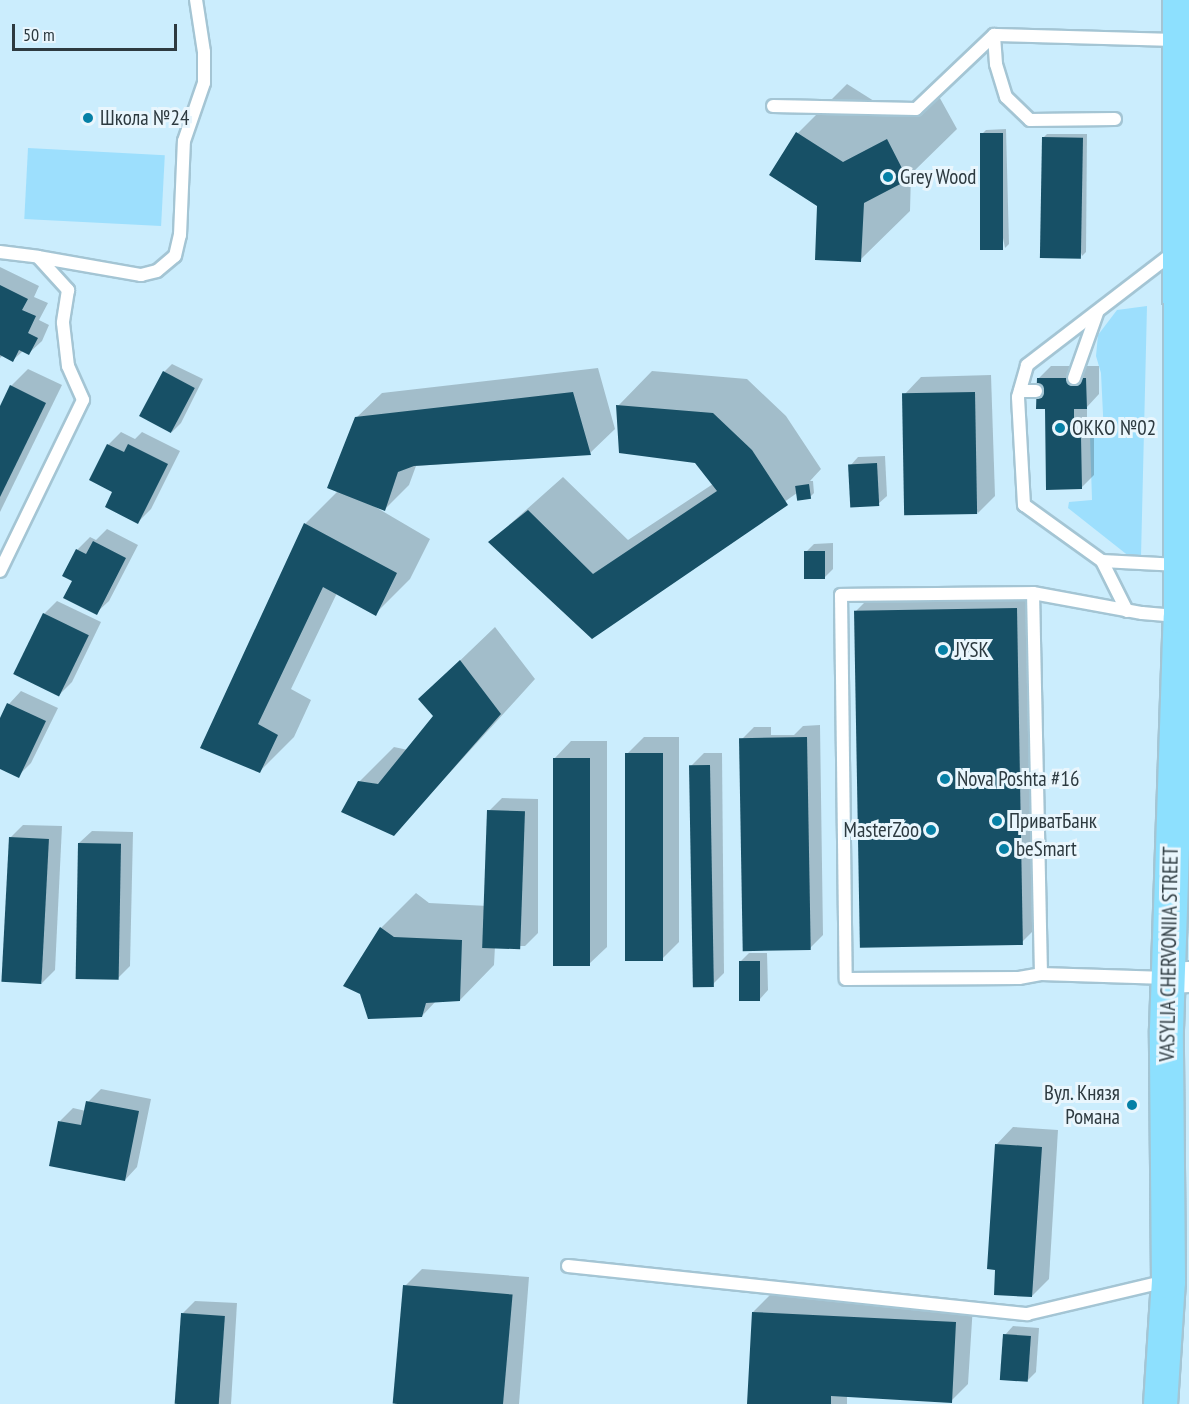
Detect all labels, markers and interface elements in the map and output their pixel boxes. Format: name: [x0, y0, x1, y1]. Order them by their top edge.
scale bar: [15, 12, 180, 50]
text: 50 m: [23, 23, 55, 46]
place label: Школа №24: [100, 105, 189, 131]
marker: Школа №24: [81, 111, 95, 125]
place label: Grey Wood: [900, 164, 977, 190]
marker: Grey Wood: [881, 170, 895, 184]
place label: ОККО №02: [1072, 415, 1156, 441]
marker: ОККО №02: [1053, 421, 1067, 435]
place label: JYSK: [955, 637, 989, 663]
marker: JYSK: [936, 643, 950, 657]
place label: Nova Poshta #16: [957, 766, 1079, 792]
marker: Nova Poshta #16: [938, 772, 952, 786]
place label: ПриватБанк: [1009, 808, 1097, 834]
marker: ПриватБанк: [990, 814, 1004, 828]
place label: MasterZoo: [844, 817, 919, 843]
marker: MasterZoo: [924, 823, 938, 837]
place label: beSmart: [1016, 836, 1077, 862]
marker: beSmart: [997, 842, 1011, 856]
street label: VASYLIA CHERVONIIA STREET: [1155, 845, 1183, 1063]
place label: Вул. Князя Романа: [1043, 1080, 1120, 1130]
marker: Вул. Князя Романа: [1125, 1098, 1139, 1112]

